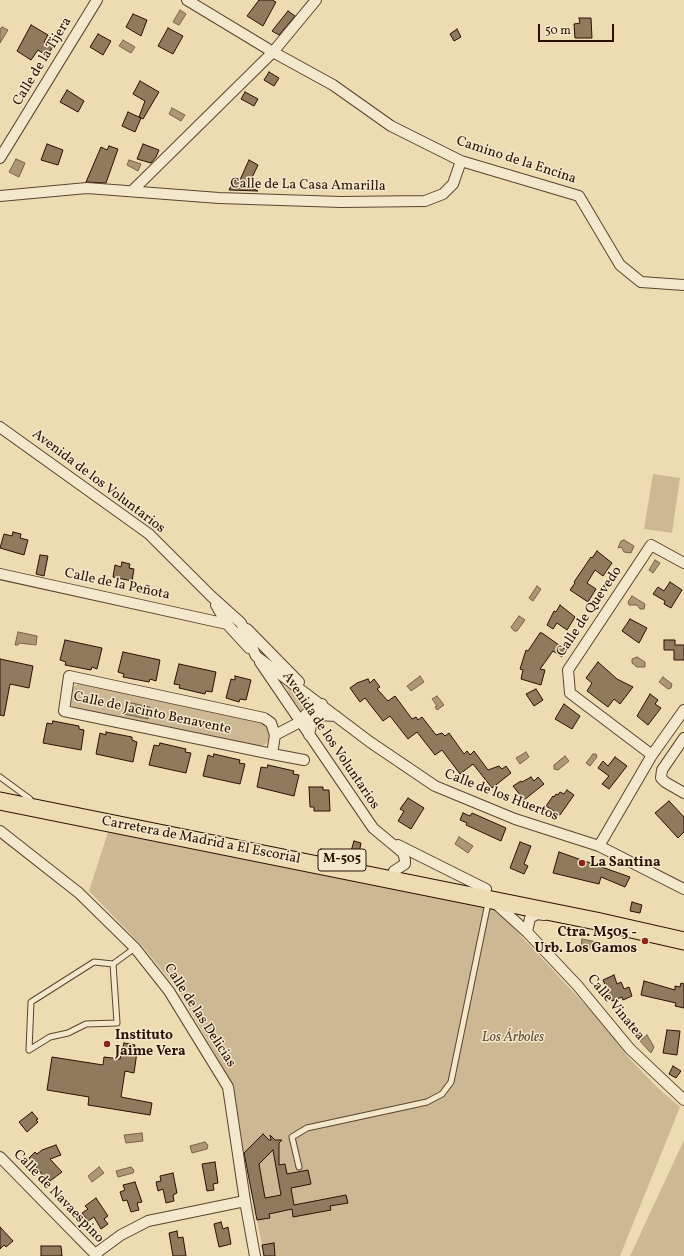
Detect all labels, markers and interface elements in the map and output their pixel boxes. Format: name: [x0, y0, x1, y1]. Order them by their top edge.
street label: Calle de la Tijera: [10, 15, 76, 109]
scale bar: [540, 16, 616, 42]
text: 50 m: [545, 23, 571, 39]
street label: Camino de la Encina: [454, 134, 578, 188]
street label: Calle de La Casa Amarilla: [230, 176, 386, 196]
street label: Avenida de los Voluntarios: [28, 426, 168, 538]
street label: Calle de Quevedo: [554, 564, 626, 660]
street label: Calle de la Peñota: [63, 566, 171, 604]
street label: Avenida de los Voluntarios: [278, 669, 382, 813]
street label: Calle de Jacinto Benavente: [72, 689, 232, 739]
street label: Calle de los Huertos: [442, 767, 560, 825]
street label: Carretera de Madrid a El Escorial: [100, 813, 302, 869]
road number: M-505: [318, 849, 366, 871]
place label: La Santina: [590, 855, 661, 871]
marker: La Santina: [577, 858, 587, 868]
place label: Ctra. M505 - Urb. Los Gamos: [535, 925, 637, 958]
marker: Ctra. M505 - Urb. Los Gamos: [640, 936, 650, 946]
street label: Calle de las Delicias: [159, 961, 239, 1071]
street label: Calle Vinatea: [583, 972, 647, 1044]
place label: Instituto Jaime Vera: [115, 1028, 186, 1060]
park label: Los Árboles: [482, 1030, 544, 1046]
marker: Instituto Jaime Vera: [102, 1039, 112, 1049]
street label: Calle de Navaespino: [9, 1147, 107, 1247]

